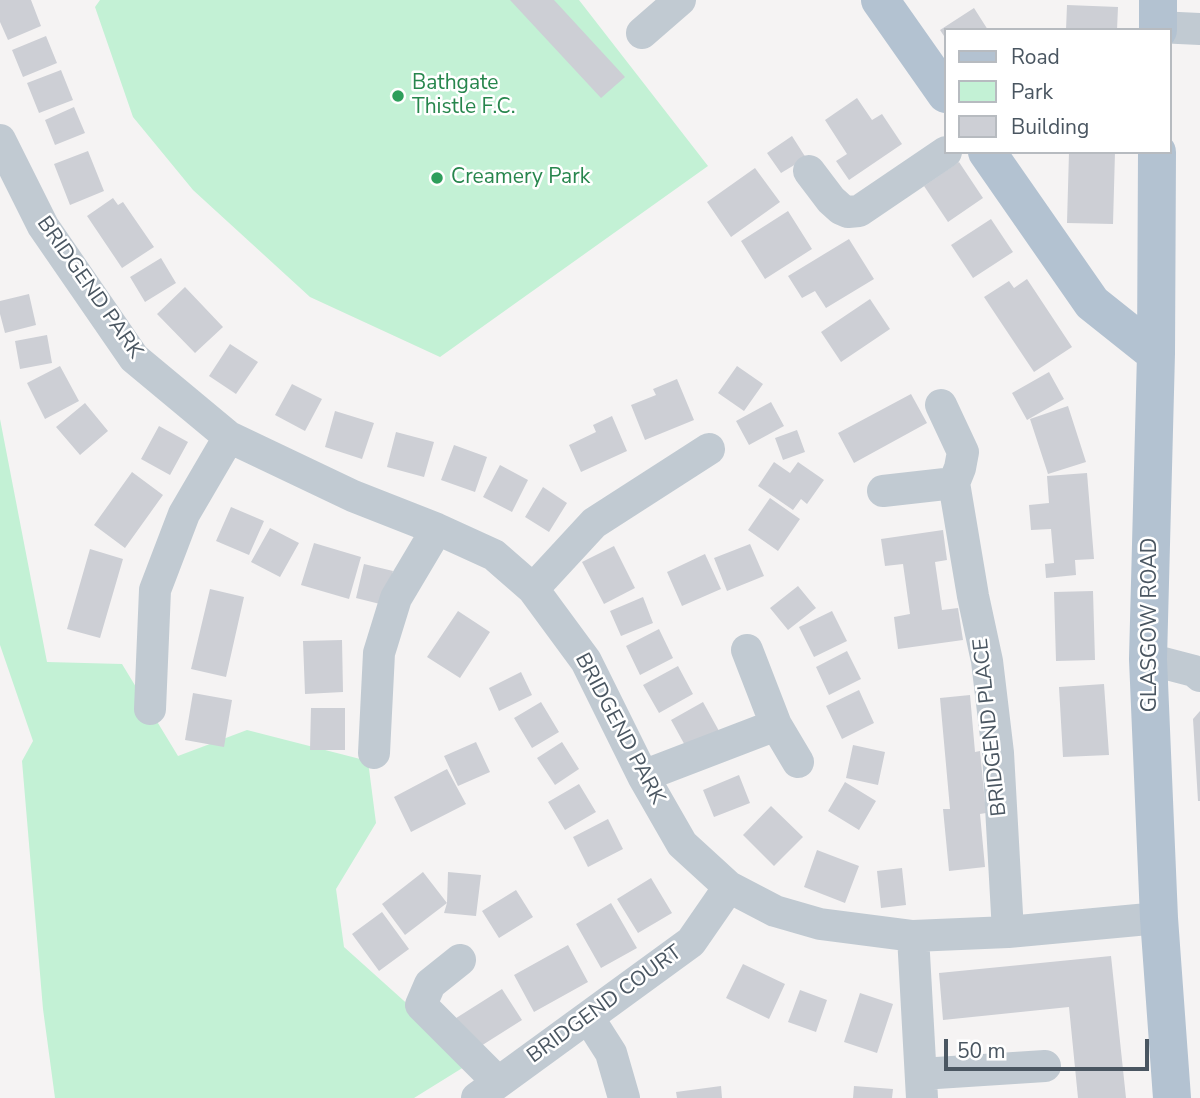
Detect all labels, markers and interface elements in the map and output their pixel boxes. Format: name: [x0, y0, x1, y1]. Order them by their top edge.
legend: [944, 28, 1172, 154]
text: Road: [1011, 43, 1060, 71]
place label: Bathgate Thistle F.C.: [412, 71, 516, 121]
text: Park: [1011, 78, 1053, 106]
marker: Bathgate Thistle F.C.: [390, 88, 406, 104]
text: Building: [1011, 113, 1089, 141]
place label: Creamery Park: [451, 165, 590, 191]
marker: Creamery Park: [429, 170, 445, 186]
street label: BRIDGEND PARK: [31, 212, 147, 364]
street label: GLASGOW ROAD: [1138, 538, 1164, 712]
street label: BRIDGEND PLACE: [969, 637, 1013, 817]
street label: BRIDGEND PARK: [569, 649, 669, 809]
street label: BRIDGEND COURT: [523, 941, 687, 1069]
scale bar: [948, 1024, 1153, 1068]
text: 50 m: [957, 1037, 1006, 1065]

